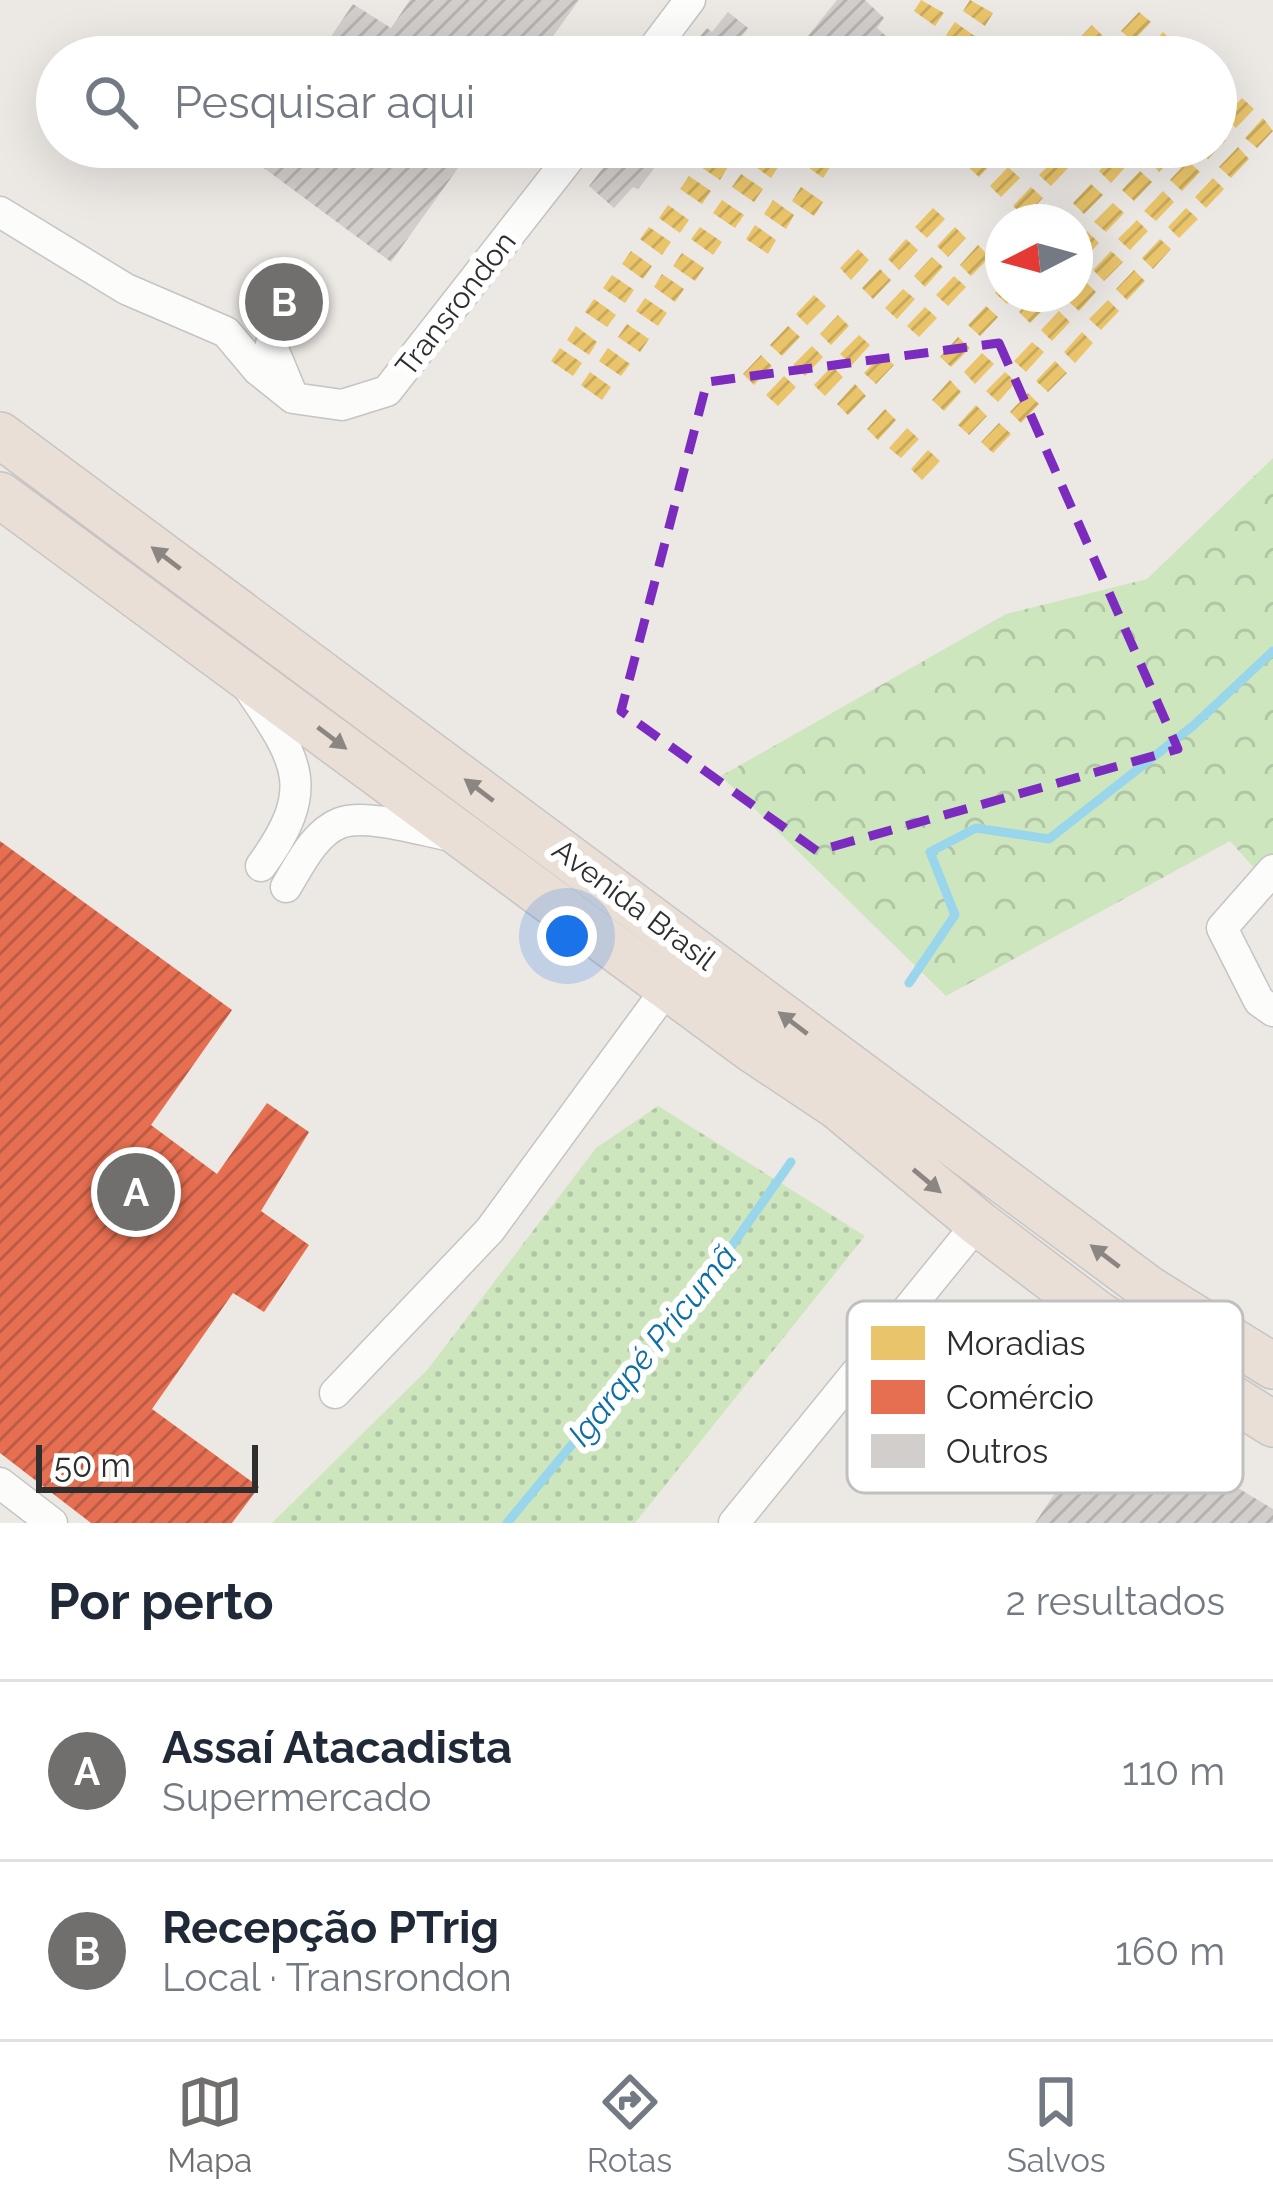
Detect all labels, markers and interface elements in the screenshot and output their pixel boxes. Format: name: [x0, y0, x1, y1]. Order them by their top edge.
search box: [36, 36, 1237, 168]
icon: search: [78, 69, 144, 135]
text: Pesquisar aqui: [174, 76, 475, 129]
north arrow: [985, 204, 1093, 312]
street label: Transrondon: [388, 224, 523, 383]
pin: B: [245, 257, 323, 347]
one-way arrow: [150, 546, 182, 570]
one-way arrow: [316, 725, 348, 749]
one-way arrow: [463, 779, 495, 803]
street label: Avenida Brasil: [546, 832, 723, 978]
your location: [537, 906, 597, 966]
one-way arrow: [777, 1011, 808, 1035]
pin: A: [97, 1147, 175, 1237]
one-way arrow: [911, 1168, 942, 1193]
water label: Igarapé Pricumã: [560, 1237, 745, 1453]
one-way arrow: [1089, 1245, 1121, 1269]
legend: [847, 1301, 1243, 1493]
text: Moradias: [946, 1324, 1085, 1363]
text: Comércio: [946, 1378, 1094, 1417]
text: Outros: [946, 1432, 1048, 1471]
scale bar: [36, 1439, 258, 1492]
text: 50 m: [54, 1446, 131, 1485]
text: Por perto: [48, 1571, 274, 1631]
text: 2 resultados: [1006, 1578, 1225, 1624]
text: Assaí Atacadista: [162, 1721, 512, 1774]
text: A: [74, 1748, 100, 1794]
text: 110 m: [1122, 1748, 1225, 1794]
text: Supermercado: [162, 1774, 431, 1820]
text: Recepção PTrig: [162, 1901, 499, 1954]
text: B: [74, 1928, 100, 1974]
text: 160 m: [1115, 1928, 1225, 1974]
text: Local · Transrondon: [162, 1954, 512, 2000]
tab: Mapa: [167, 2069, 252, 2180]
tab: Rotas: [587, 2069, 672, 2180]
tab: Salvos: [1007, 2069, 1106, 2180]

